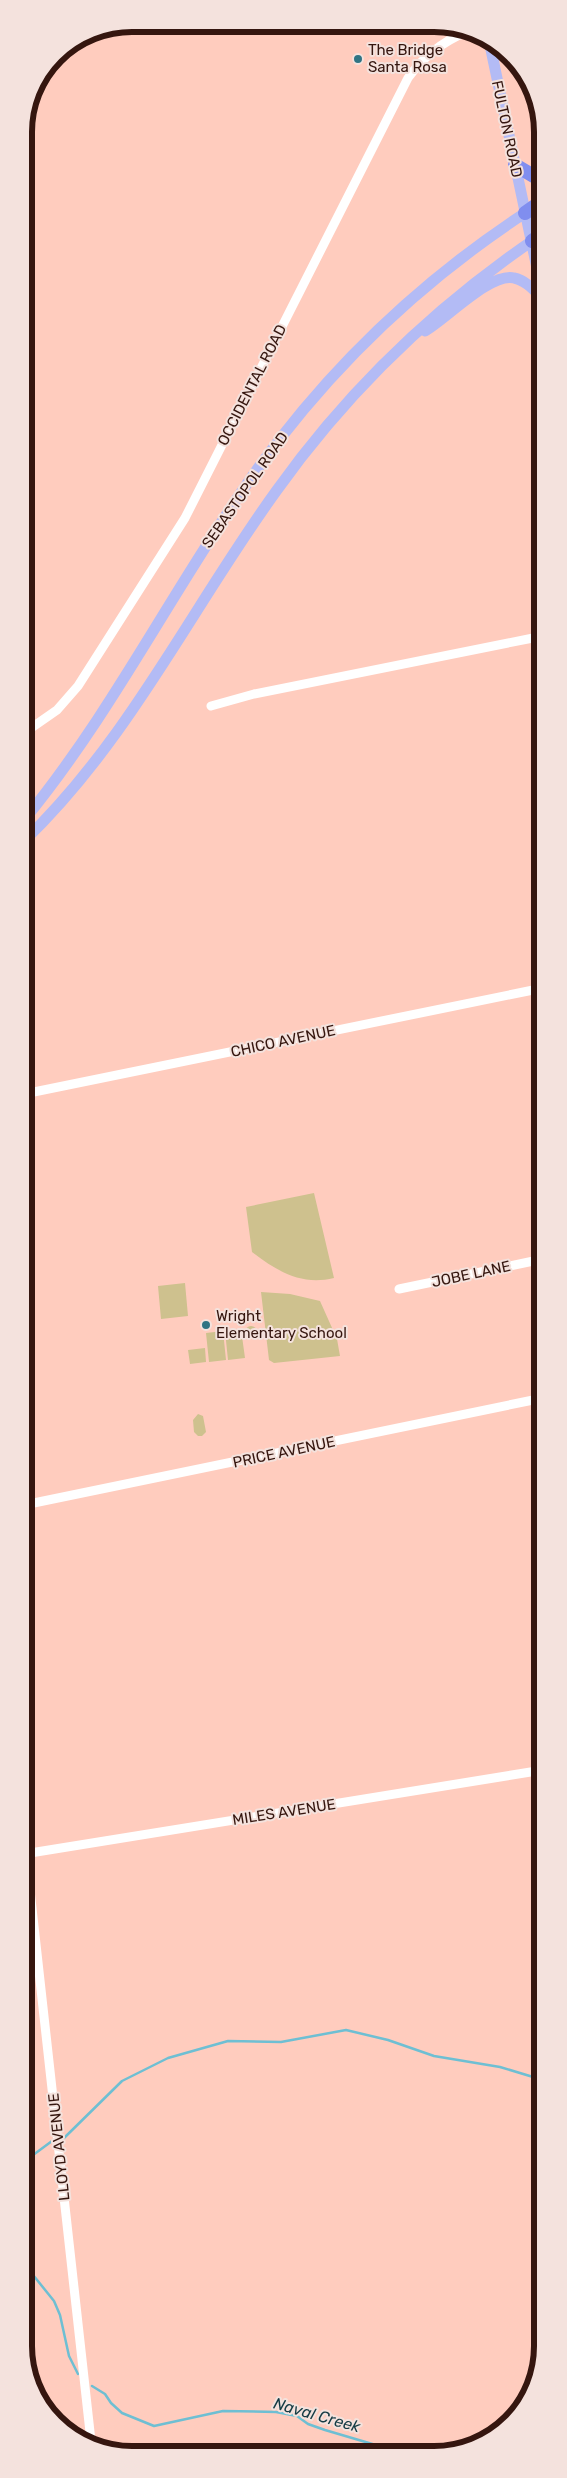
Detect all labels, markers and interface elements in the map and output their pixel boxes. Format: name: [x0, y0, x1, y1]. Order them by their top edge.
place label: The Bridge Santa Rosa: [368, 41, 447, 76]
marker: The Bridge Santa Rosa: [352, 53, 364, 65]
street label: FULTON ROAD: [488, 79, 526, 179]
street label: OCCIDENTAL ROAD: [214, 321, 290, 449]
street label: SEBASTOPOL ROAD: [198, 428, 292, 552]
street label: CHICO AVENUE: [229, 1021, 337, 1061]
street label: JOBE LANE: [430, 1257, 512, 1291]
place label: Wright Elementary School: [216, 1307, 347, 1342]
marker: Wright Elementary School: [200, 1319, 212, 1331]
street label: PRICE AVENUE: [231, 1432, 337, 1472]
street label: MILES AVENUE: [231, 1795, 337, 1829]
street label: LLOYD AVENUE: [44, 2092, 74, 2202]
water label: Naval Creek: [271, 2394, 363, 2437]

